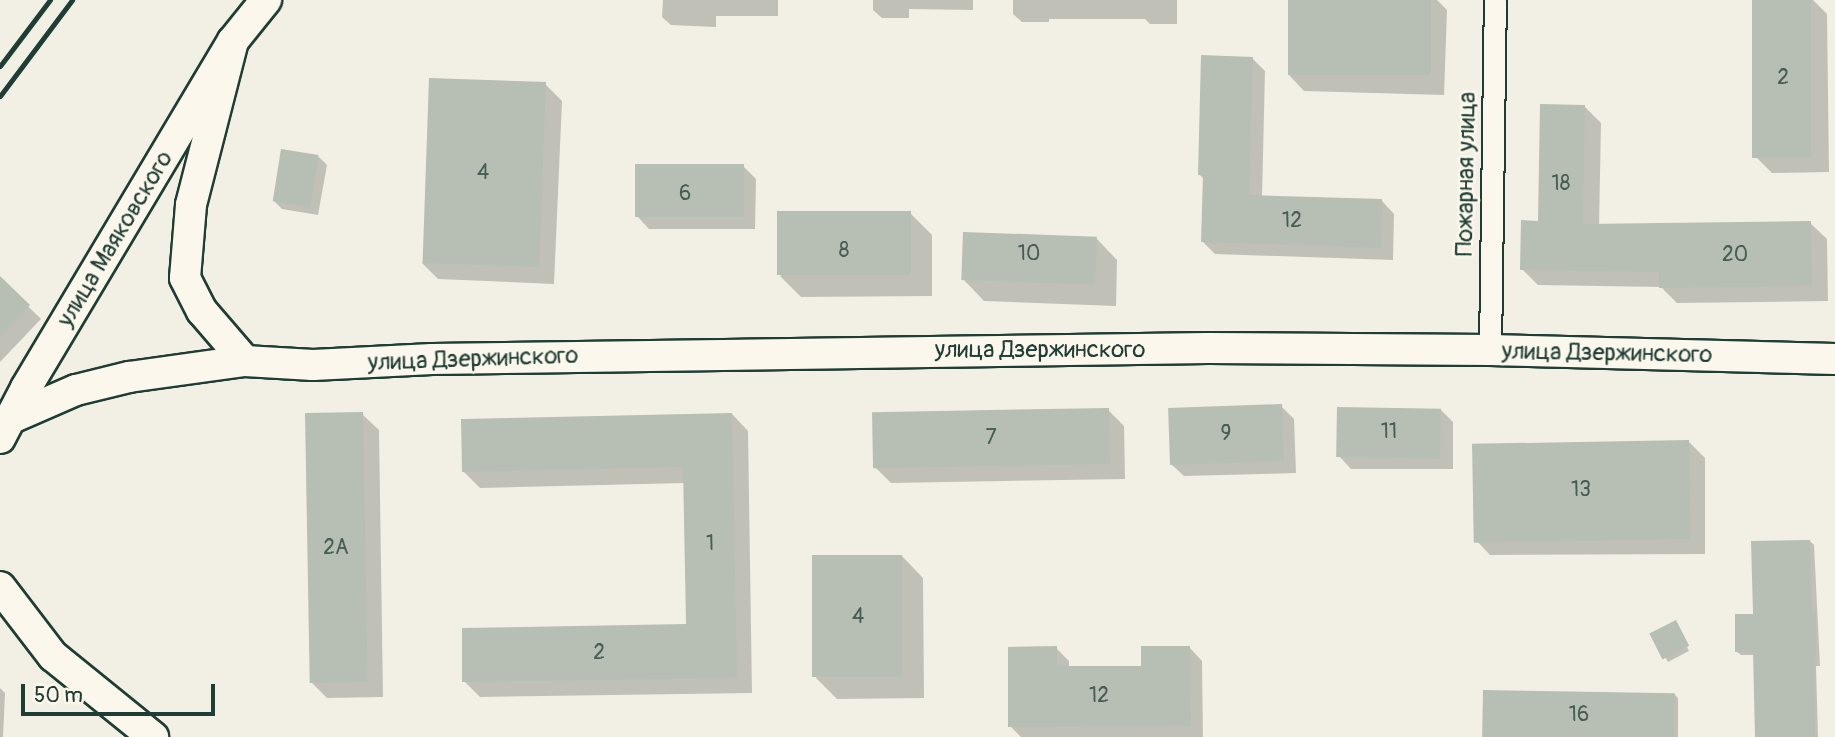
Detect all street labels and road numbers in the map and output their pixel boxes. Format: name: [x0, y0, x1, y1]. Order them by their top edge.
street label: Пожарная улица: [1450, 92, 1482, 256]
street label: улица Маяковского: [51, 146, 179, 332]
street label: улица Дзержинского: [935, 336, 1145, 364]
street label: улица Дзержинского: [1501, 337, 1713, 369]
street label: улица Дзержинского: [367, 341, 579, 377]

